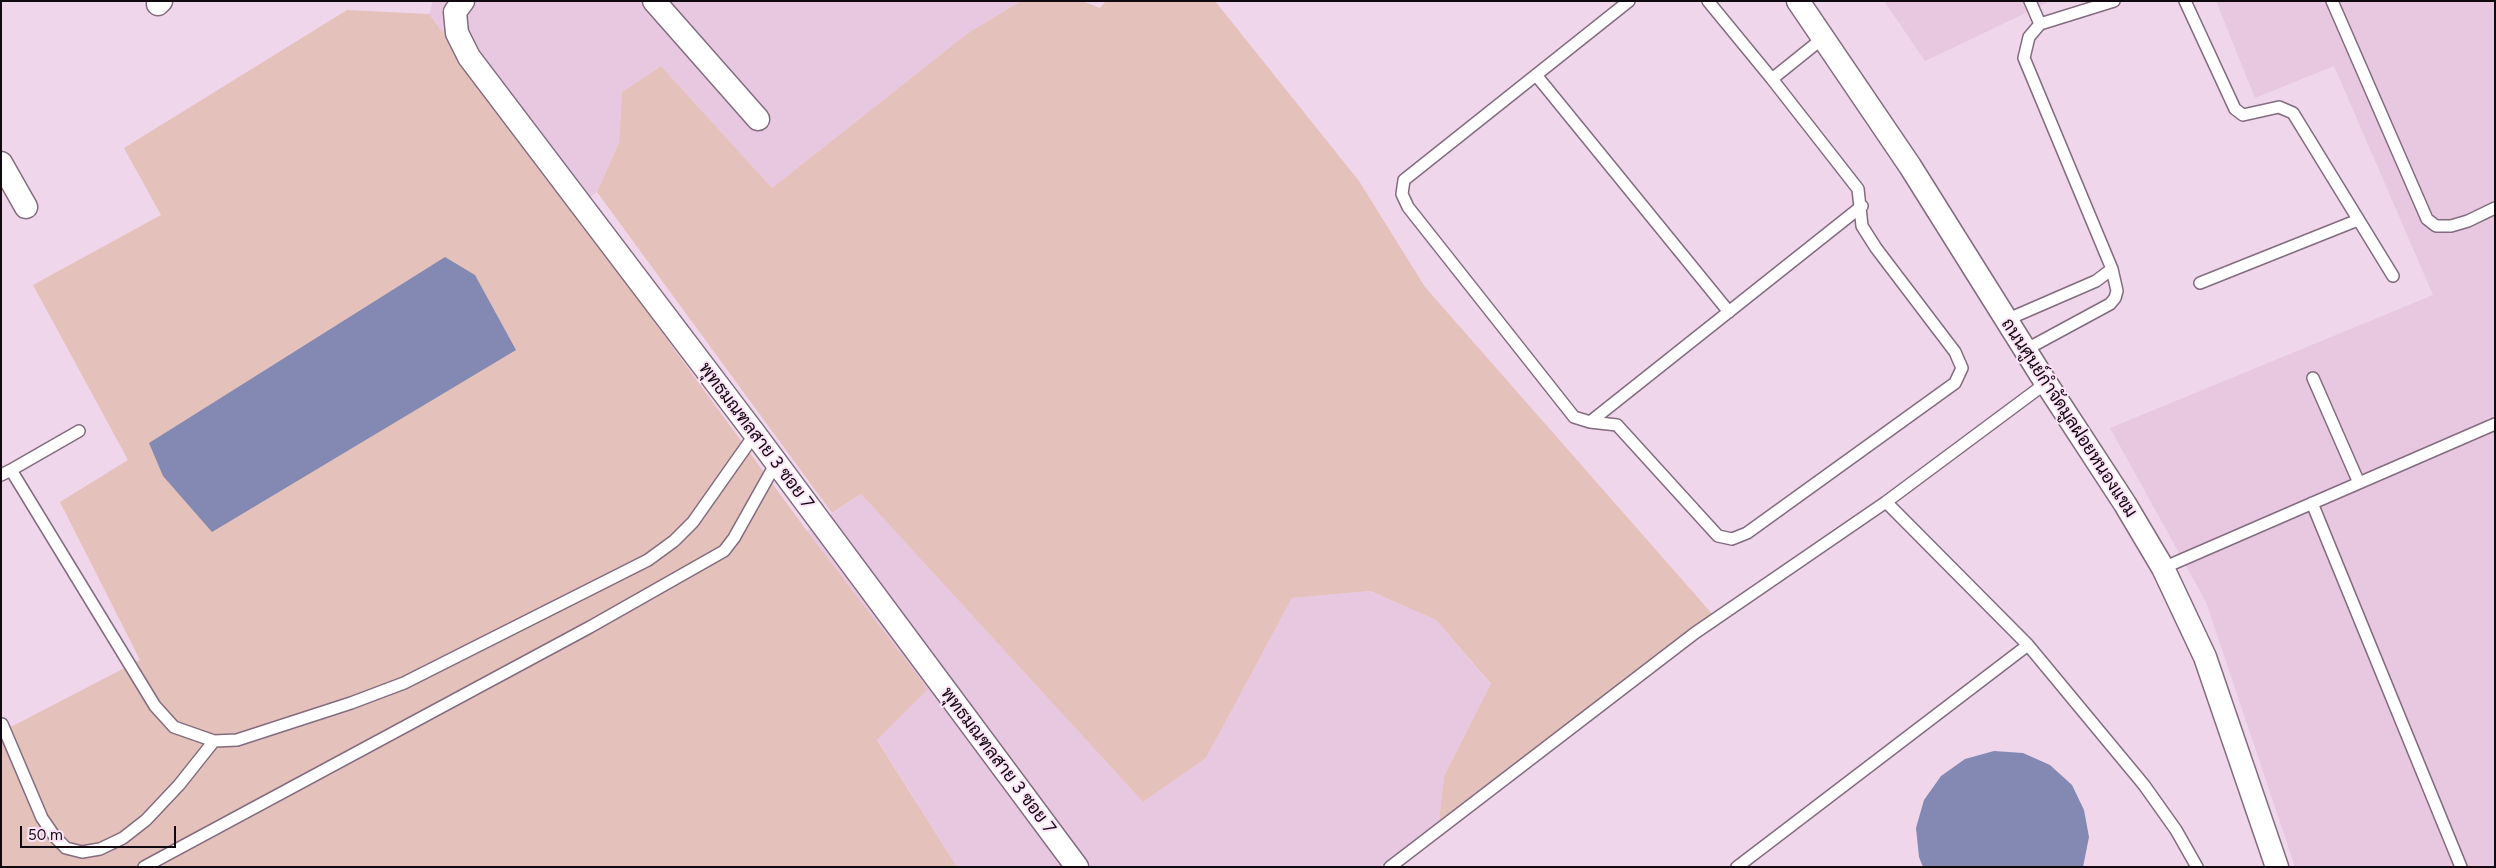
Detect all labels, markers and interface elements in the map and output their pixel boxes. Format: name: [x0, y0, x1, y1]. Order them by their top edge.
street label: ถนนศูนย์กำจัดมูลฝอยหนองแขม: [1996, 314, 2142, 522]
street label: พุทธมณฑลสาย 3 ซอย 7: [694, 358, 818, 514]
street label: พุทธมณฑลสาย 3 ซอย 7: [936, 683, 1060, 839]
scale bar: [22, 816, 179, 848]
text: 50 m: [28, 826, 63, 844]

